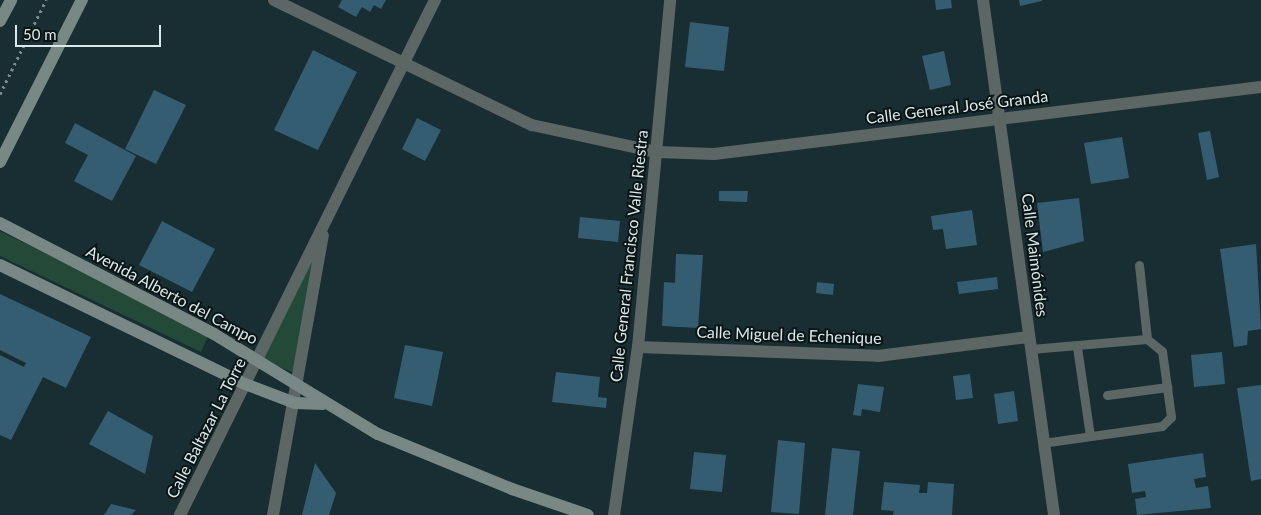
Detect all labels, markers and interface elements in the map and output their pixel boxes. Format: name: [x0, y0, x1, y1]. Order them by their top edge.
scale bar: [18, 15, 164, 47]
text: 50 m: [23, 25, 57, 43]
street label: Calle General José Granda: [865, 86, 1049, 128]
street label: Calle General Francisco Valle Riestra: [606, 129, 652, 383]
street label: Calle Maimónides: [1018, 192, 1052, 318]
street label: Avenida Alberto del Campo: [83, 241, 261, 349]
street label: Calle Miguel de Echenique: [696, 322, 882, 348]
street label: Calle Baltazar La Torre: [162, 354, 250, 502]

